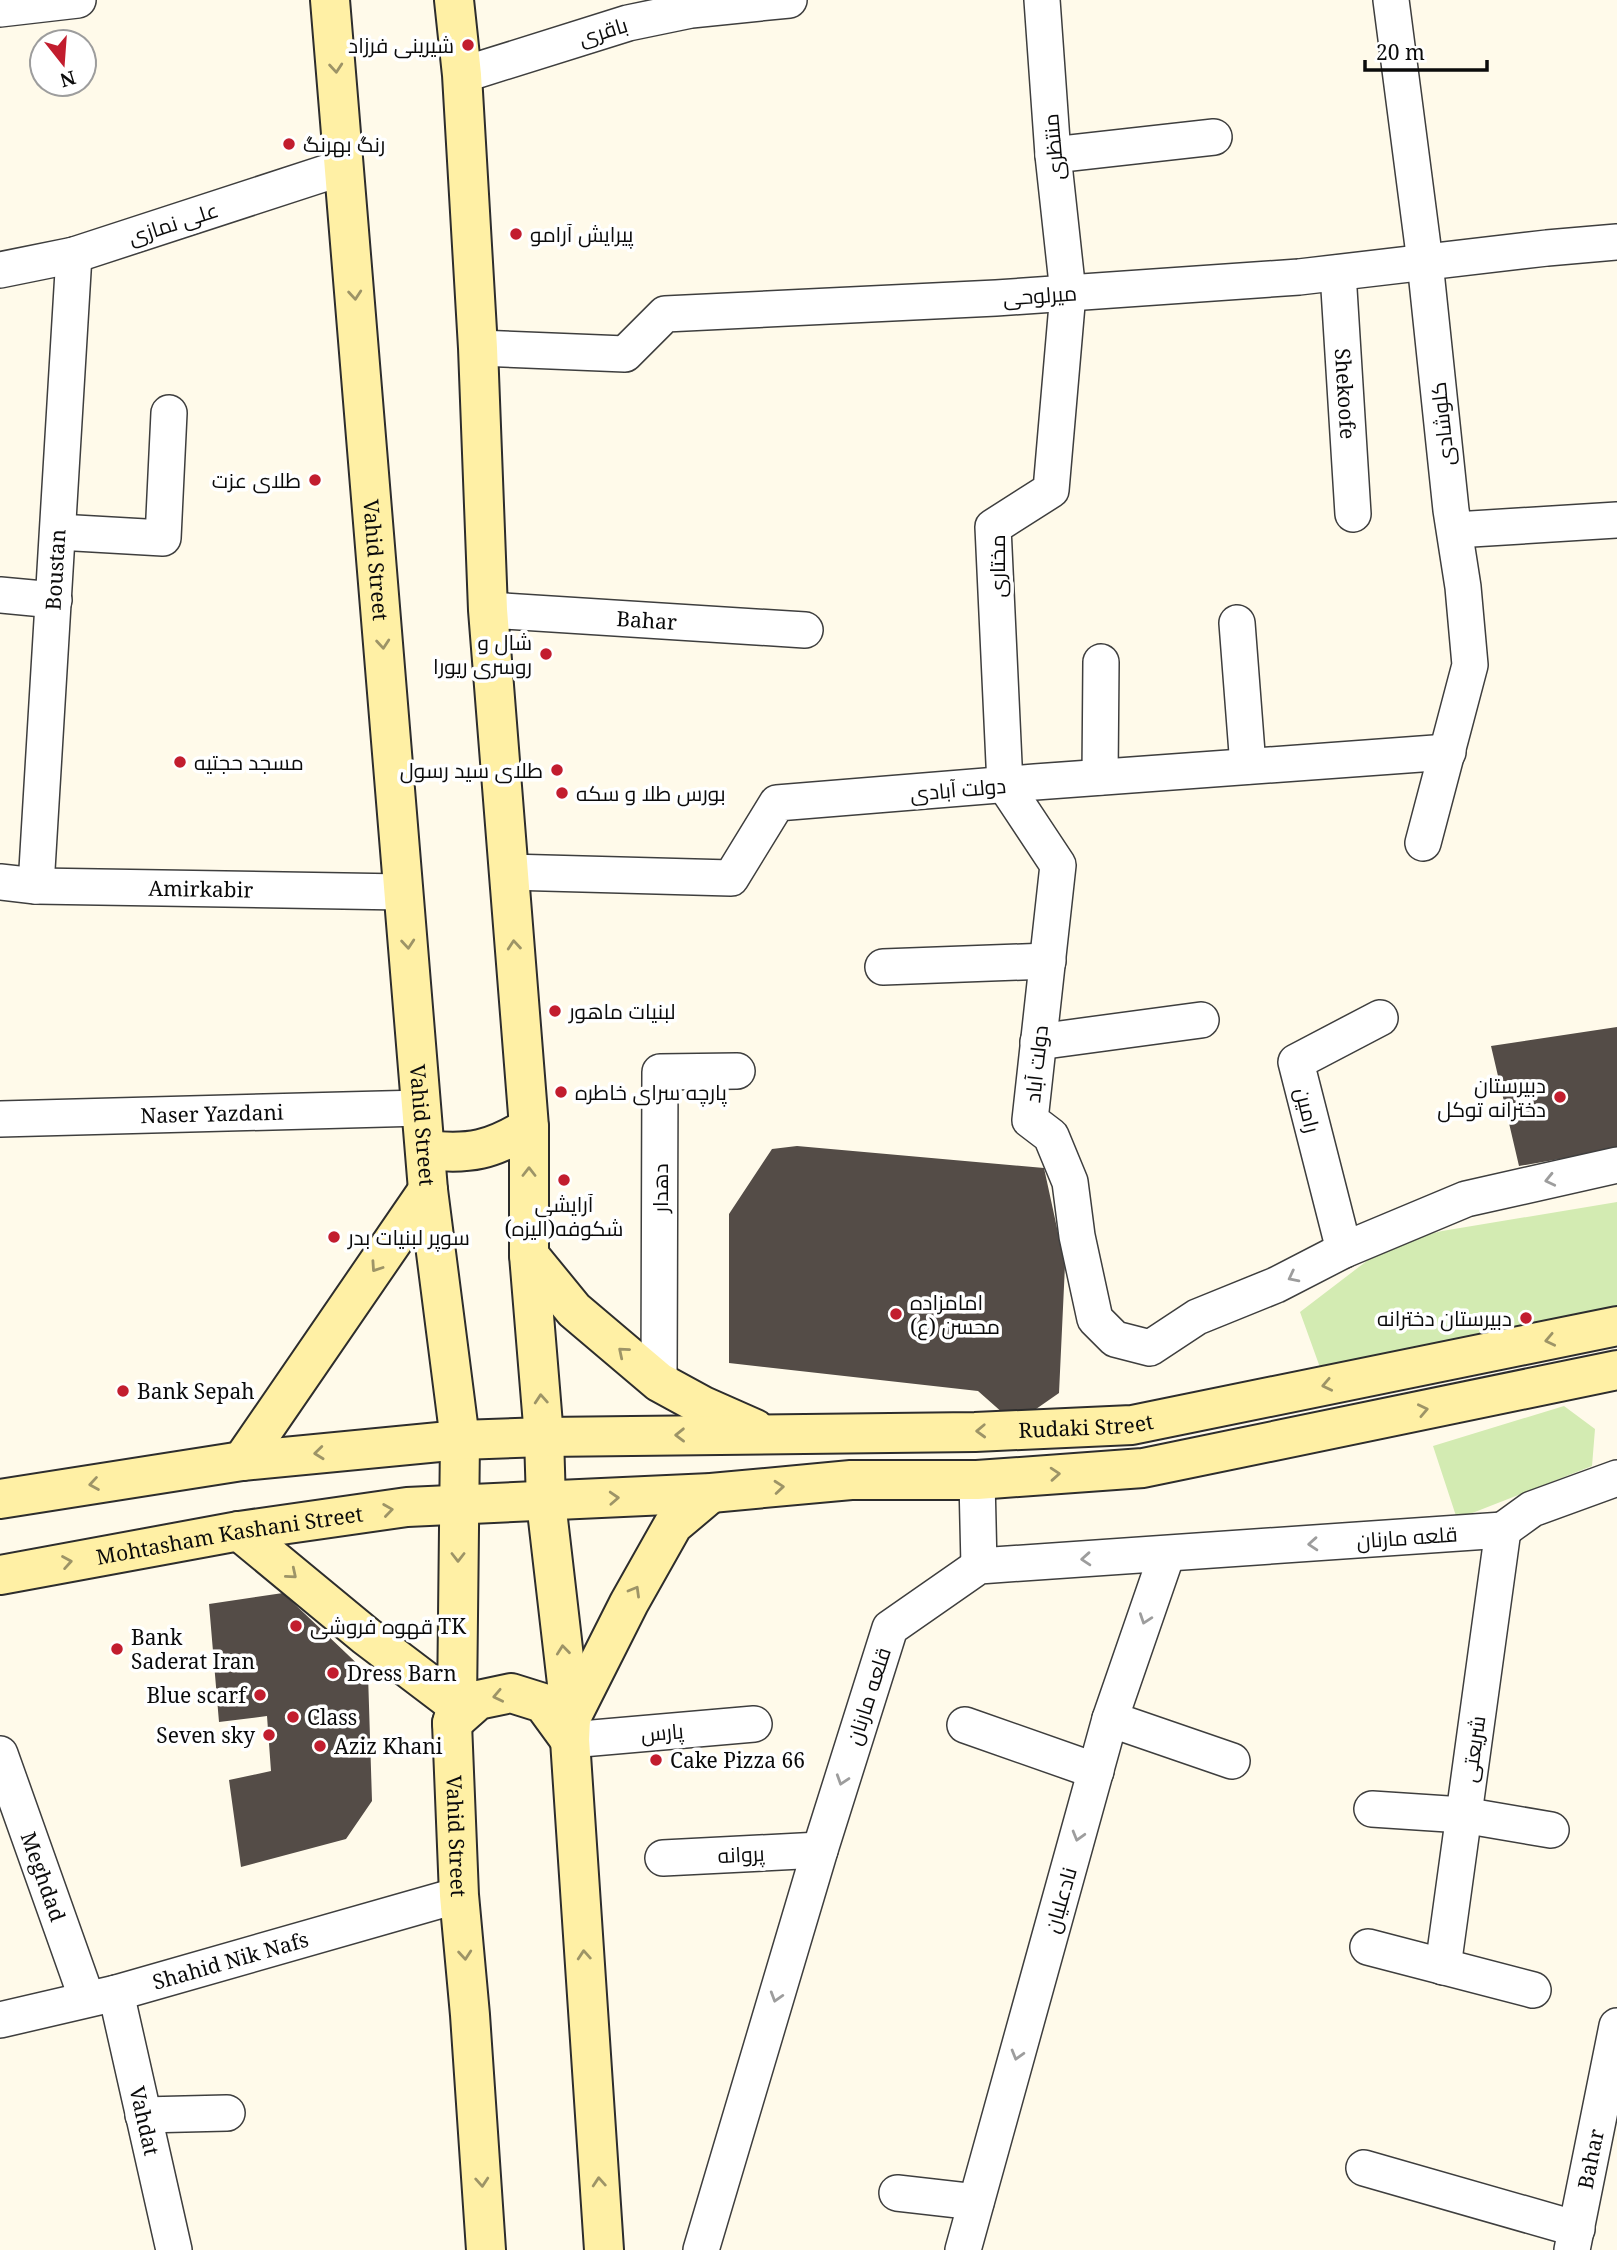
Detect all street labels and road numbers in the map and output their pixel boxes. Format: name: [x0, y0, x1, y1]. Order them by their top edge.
street label: باقری: [575, 10, 631, 52]
street label: منتظری: [1036, 113, 1070, 181]
street label: علی نمازی: [124, 195, 222, 251]
street label: میرلوحی: [1002, 278, 1078, 312]
street label: Shekoofe: [1329, 347, 1362, 440]
street label: کلوشادی: [1424, 381, 1460, 467]
street label: Vahid Street: [357, 498, 395, 622]
street label: Boustan: [39, 528, 71, 611]
street label: مختاری: [983, 535, 1011, 597]
street label: Bahar: [616, 604, 678, 636]
street label: دولت آبادی: [909, 771, 1007, 807]
street label: Amirkabir: [148, 874, 254, 904]
street label: دولت آباد: [1018, 1024, 1054, 1104]
street label: Vahid Street: [404, 1063, 442, 1187]
street label: رامین: [1289, 1085, 1327, 1135]
street label: Naser Yazdani: [140, 1098, 284, 1129]
street label: دهدار: [646, 1163, 674, 1214]
street label: Rudaki Street: [1018, 1407, 1156, 1444]
street label: Mohtasham Kashani Street: [94, 1499, 365, 1571]
street label: قلعه مارنان: [1356, 1520, 1458, 1554]
street label: قلعه مارنان: [839, 1644, 897, 1748]
street label: شریعتی: [1454, 1714, 1492, 1784]
street label: پارس: [639, 1716, 685, 1749]
street label: Vahid Street: [440, 1775, 473, 1898]
street label: Meghdad: [15, 1828, 72, 1925]
street label: پروانه: [717, 1839, 766, 1870]
street label: نادعلیان: [1037, 1864, 1083, 1936]
street label: Shahid Nik Nafs: [149, 1925, 311, 1996]
street label: Vahdat: [123, 2083, 166, 2158]
street label: Bahar: [1571, 2126, 1610, 2191]

